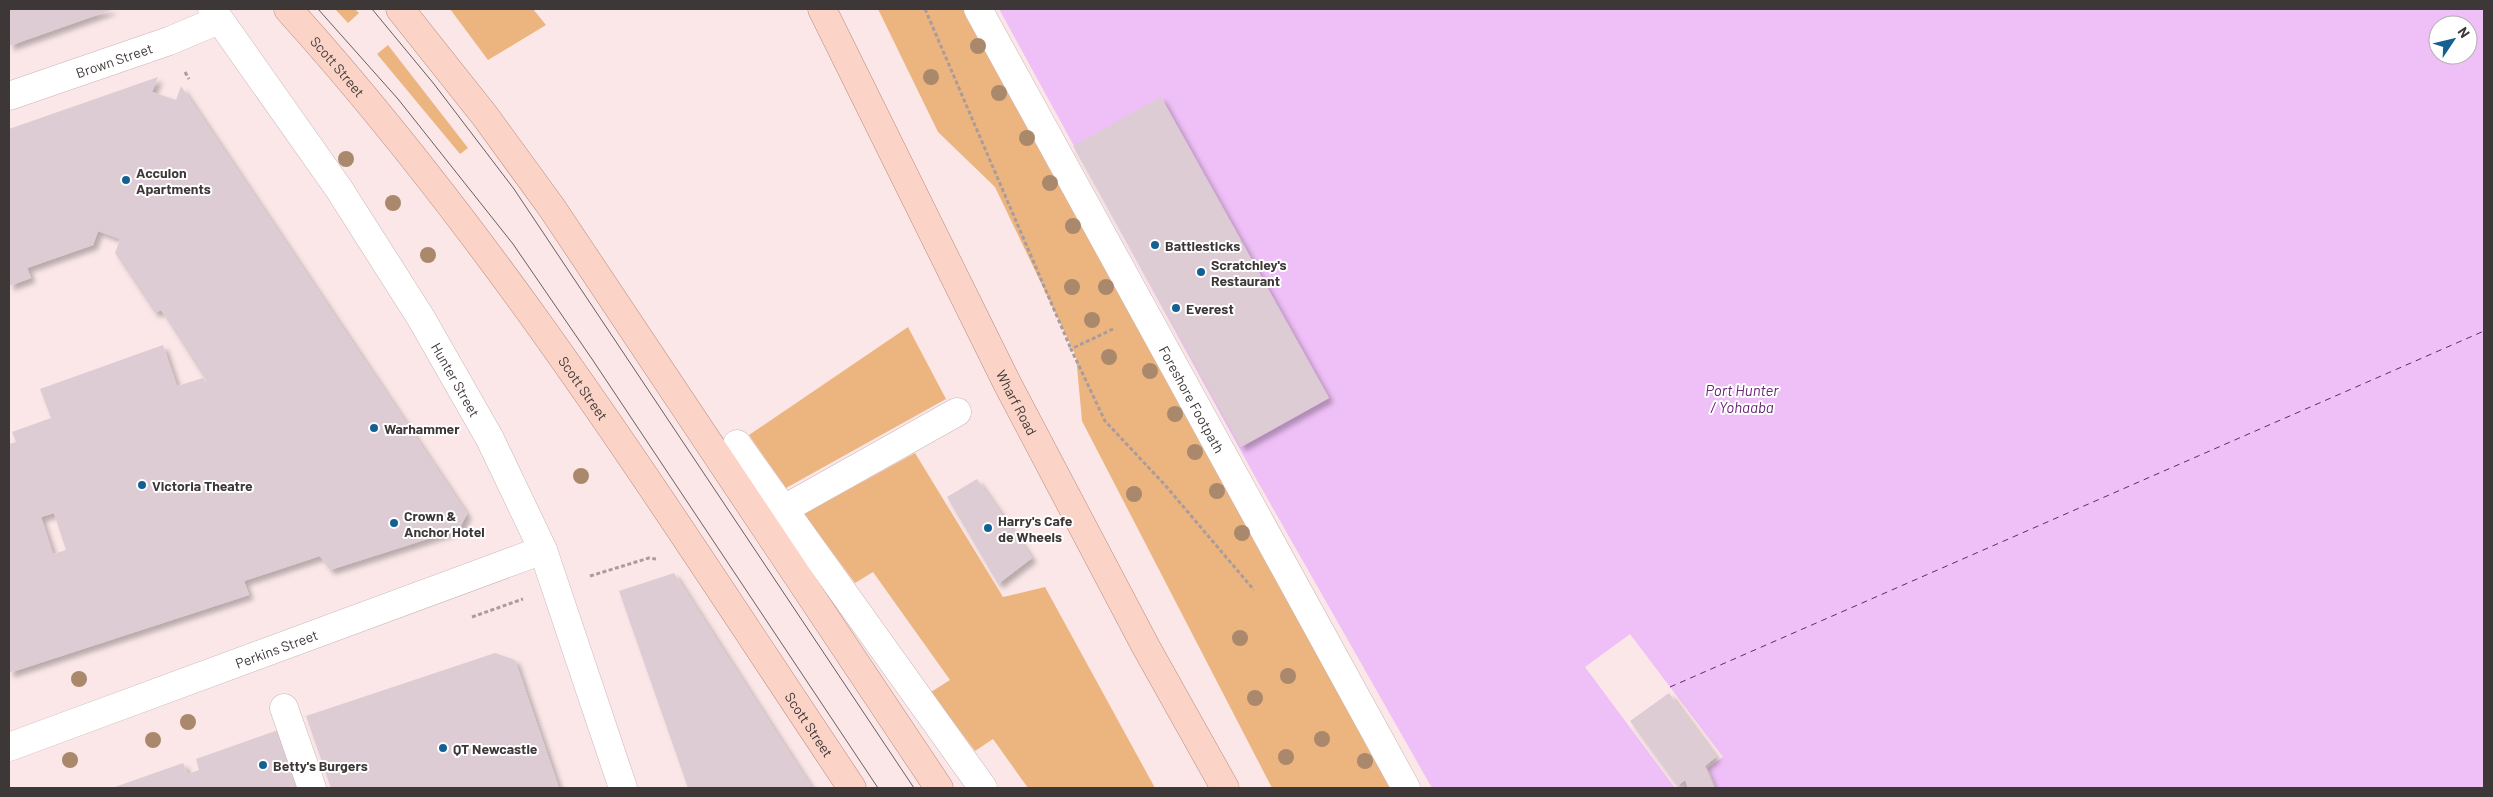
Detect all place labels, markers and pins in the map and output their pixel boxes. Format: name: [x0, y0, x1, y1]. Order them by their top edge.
place label: Acculon Apartments: [136, 164, 211, 197]
marker: Acculon Apartments: [120, 174, 132, 186]
place label: Battlesticks: [1165, 237, 1240, 254]
marker: Battlesticks: [1149, 239, 1161, 251]
place label: Scratchley's Restaurant: [1211, 256, 1287, 289]
marker: Scratchley's Restaurant: [1195, 266, 1207, 278]
place label: Everest: [1186, 300, 1234, 317]
marker: Everest: [1170, 302, 1182, 314]
place label: Warhammer: [384, 420, 460, 437]
marker: Warhammer: [368, 422, 380, 434]
place label: Victoria Theatre: [152, 477, 253, 494]
marker: Victoria Theatre: [136, 479, 148, 491]
place label: Crown & Anchor Hotel: [404, 507, 485, 540]
place label: Harry's Cafe de Wheels: [998, 512, 1073, 545]
marker: Crown & Anchor Hotel: [388, 517, 400, 529]
marker: Harry's Cafe de Wheels: [982, 522, 994, 534]
place label: QT Newcastle: [453, 740, 538, 757]
marker: QT Newcastle: [437, 742, 449, 754]
place label: Betty's Burgers: [273, 757, 368, 774]
marker: Betty's Burgers: [257, 759, 269, 771]

